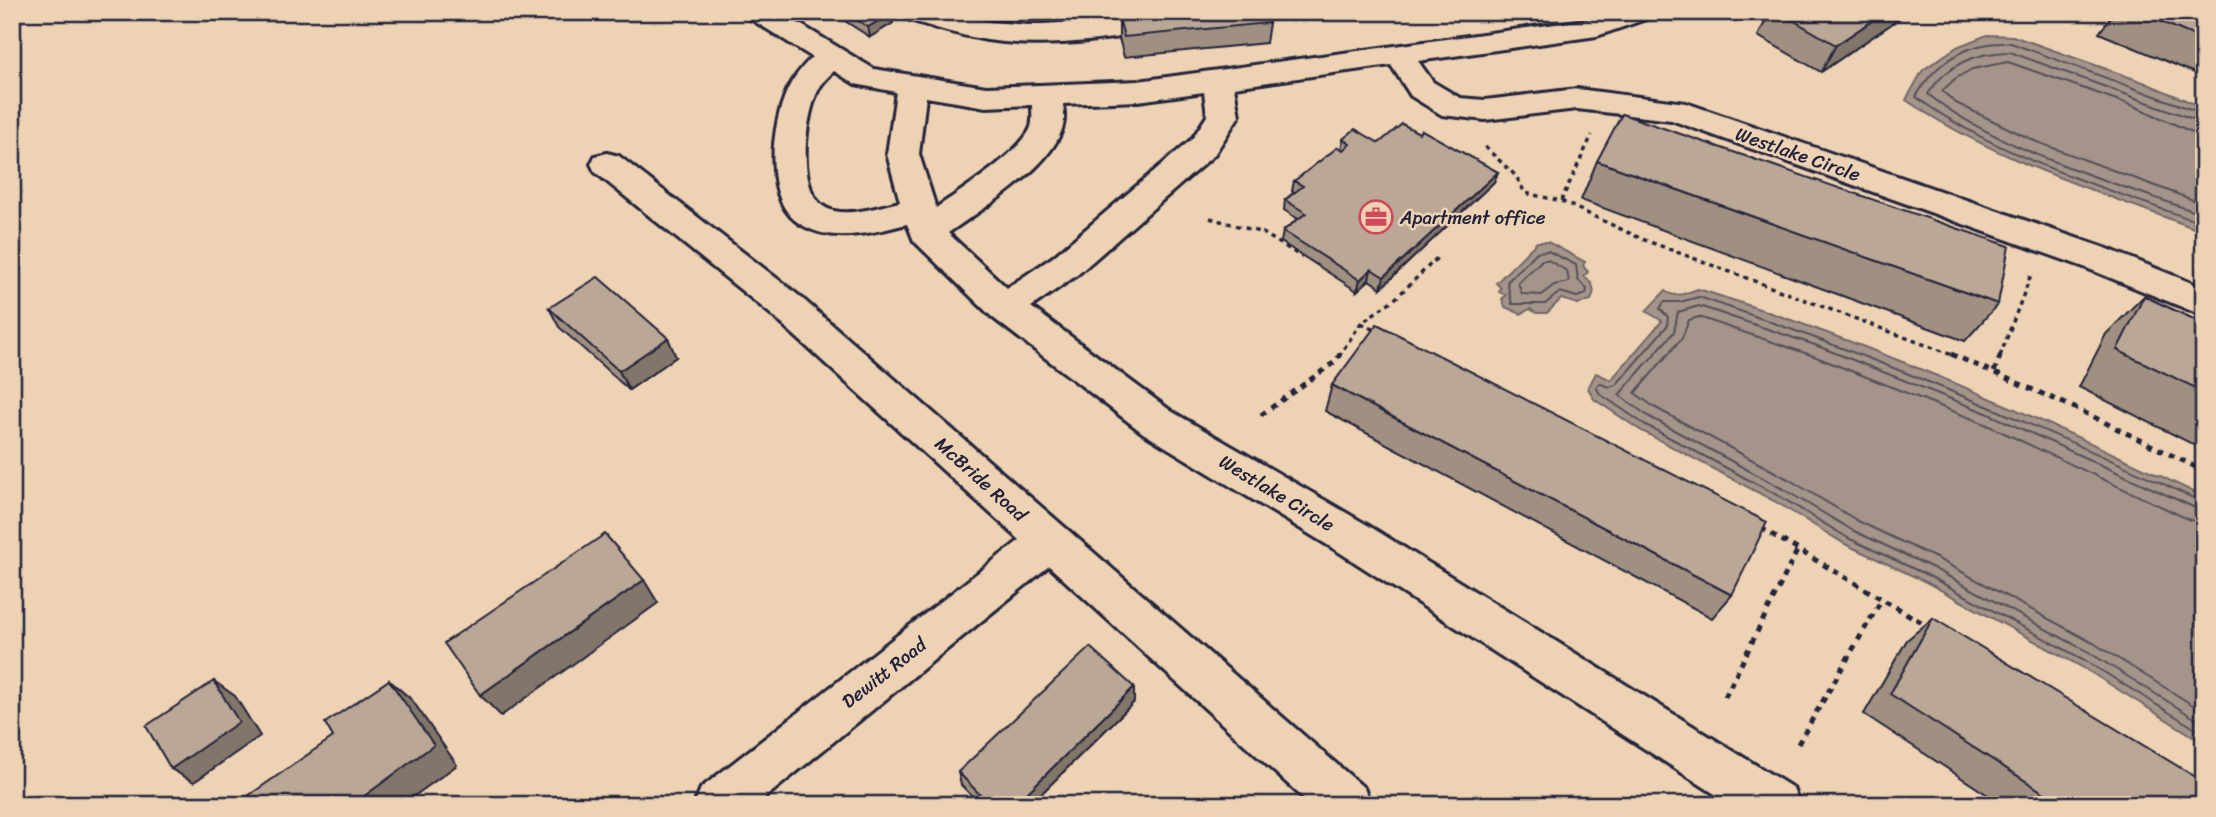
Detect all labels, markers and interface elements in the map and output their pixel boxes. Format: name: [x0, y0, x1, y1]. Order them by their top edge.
street label: Westlake Circle: [1731, 117, 1865, 191]
office icon: Apartment office: [1357, 198, 1395, 236]
place label: Apartment office: [1399, 201, 1546, 234]
street label: McBride Road: [927, 428, 1036, 531]
street label: Westlake Circle: [1213, 445, 1341, 541]
street label: Dewitt Road: [834, 628, 935, 717]

